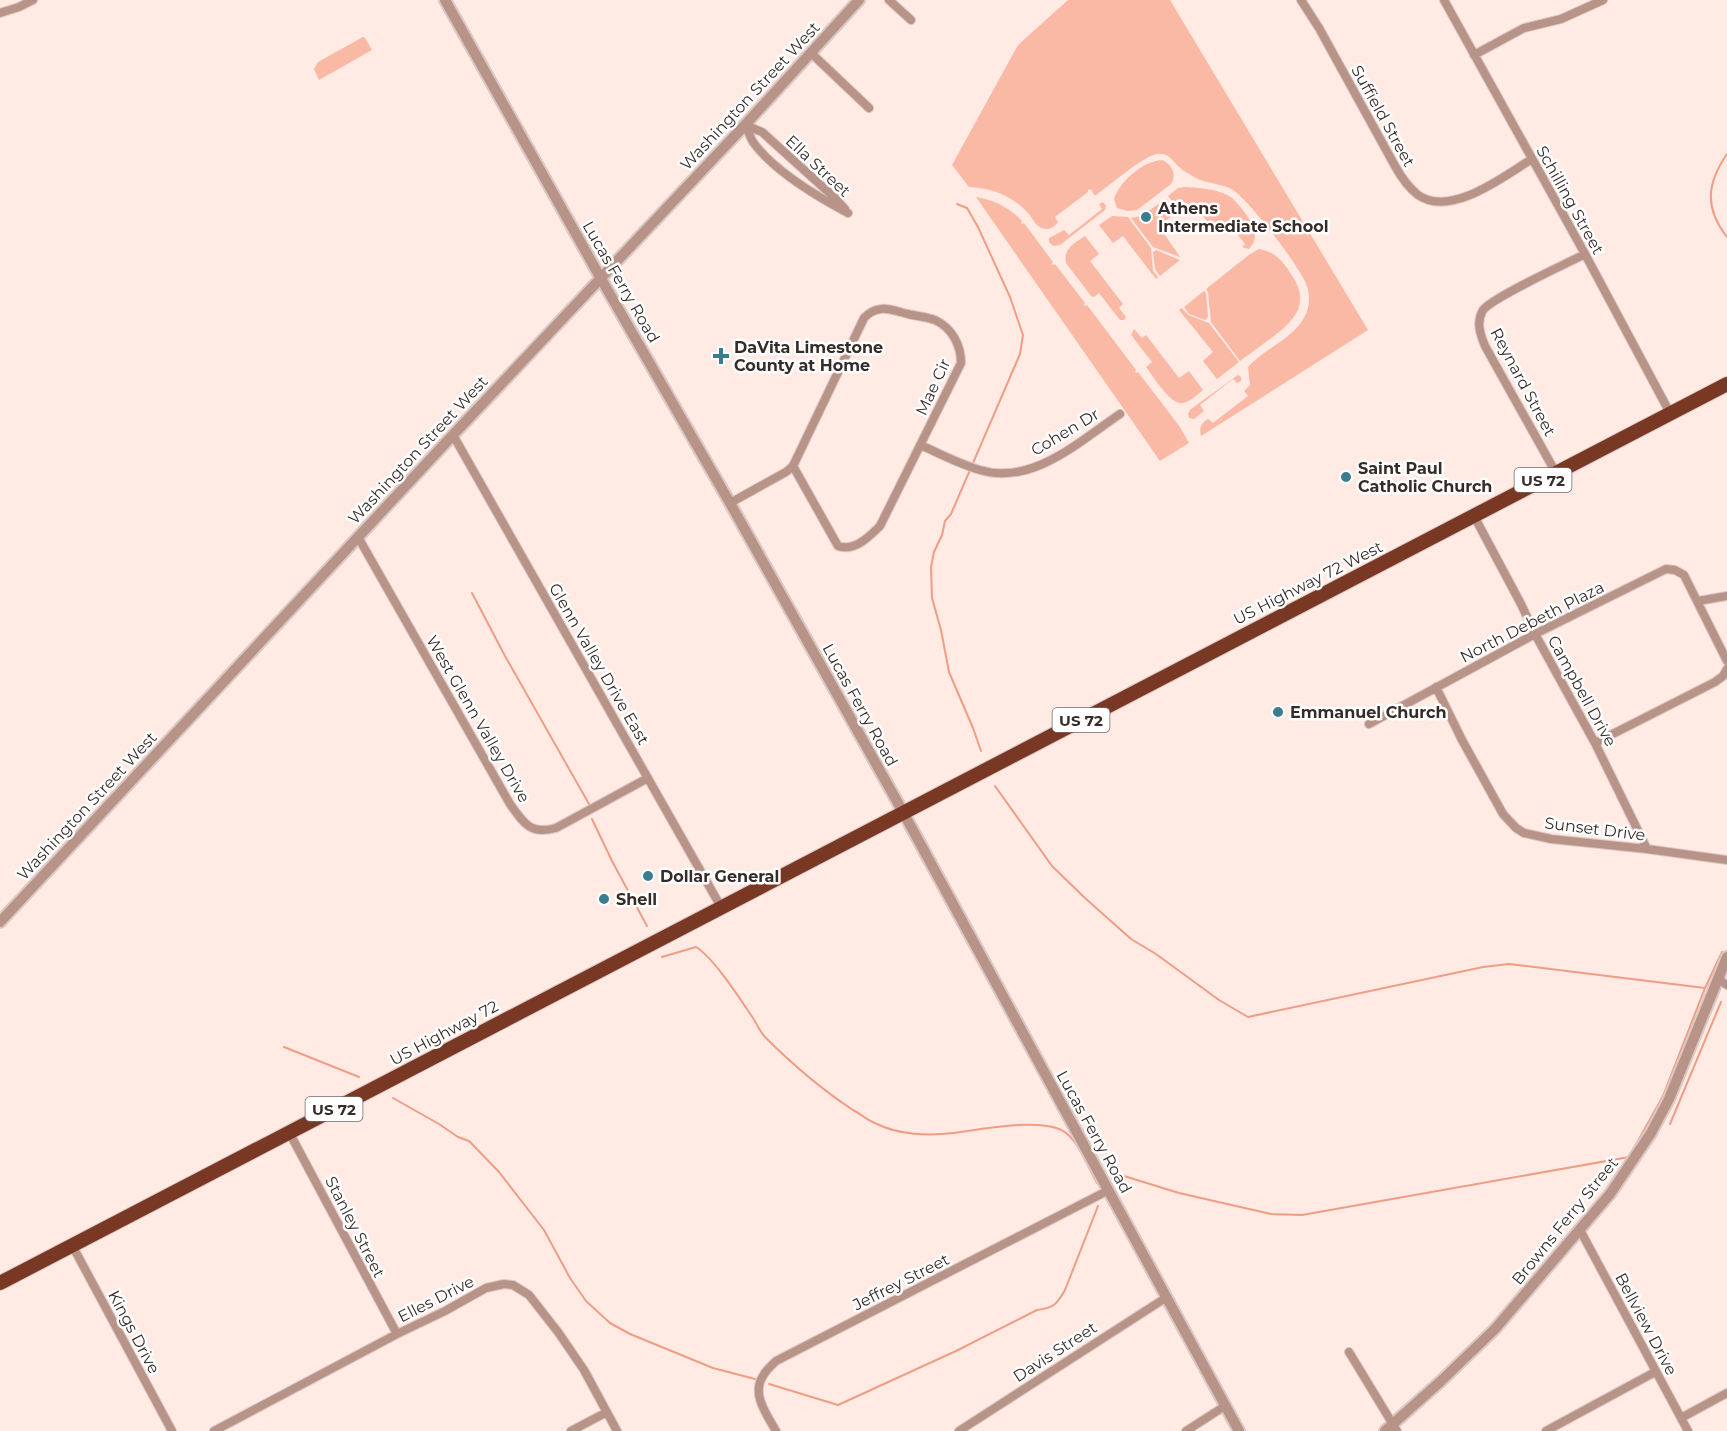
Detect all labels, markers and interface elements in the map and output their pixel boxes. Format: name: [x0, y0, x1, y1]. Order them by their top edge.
street label: Washington Street West: [676, 18, 824, 174]
street label: Suffield Street: [1347, 62, 1419, 171]
street label: Ella Street: [782, 131, 855, 201]
street label: Schilling Street: [1532, 142, 1608, 258]
place label: Athens Intermediate School: [1157, 199, 1328, 236]
marker: Athens Intermediate School: [1139, 210, 1153, 224]
street label: Lucas Ferry Road: [578, 218, 664, 346]
street label: Reynard Street: [1487, 325, 1560, 440]
place label: DaVita Limestone County at Home: [734, 338, 883, 375]
marker: DaVita Limestone County at Home: [712, 347, 730, 365]
street label: Mae Cir: [912, 356, 954, 418]
street label: Washington Street West: [344, 372, 492, 528]
street label: Cohen Dr: [1027, 404, 1103, 460]
place label: Saint Paul Catholic Church: [1358, 459, 1492, 496]
road number: US 72: [1514, 468, 1572, 492]
marker: Saint Paul Catholic Church: [1339, 470, 1353, 484]
street label: US Highway 72 West: [1230, 537, 1386, 629]
street label: North Debeth Plaza: [1457, 577, 1607, 667]
street label: Glenn Valley Drive East: [545, 580, 653, 749]
street label: West Glenn Valley Drive: [422, 632, 534, 806]
street label: Campbell Drive: [1544, 632, 1620, 750]
street label: Lucas Ferry Road: [818, 640, 902, 770]
place label: Emmanuel Church: [1290, 703, 1447, 722]
marker: Emmanuel Church: [1271, 705, 1285, 719]
road number: US 72: [1052, 708, 1110, 732]
street label: Washington Street West: [13, 728, 161, 884]
street label: Sunset Drive: [1543, 813, 1647, 845]
place label: Dollar General: [660, 867, 779, 886]
marker: Dollar General: [641, 869, 655, 883]
place label: Shell: [616, 890, 657, 909]
marker: Shell: [597, 892, 611, 906]
street label: US Highway 72: [387, 996, 501, 1070]
street label: Lucas Ferry Road: [1052, 1067, 1136, 1197]
road number: US 72: [306, 1097, 362, 1121]
street label: Browns Ferry Street: [1508, 1153, 1623, 1288]
street label: Stanley Street: [321, 1173, 389, 1281]
street label: Jeffrey Street: [849, 1249, 953, 1315]
street label: Bellview Drive: [1611, 1270, 1681, 1378]
street label: Elles Drive: [395, 1272, 477, 1326]
street label: Kings Drive: [104, 1287, 164, 1377]
street label: Davis Street: [1010, 1318, 1101, 1386]

